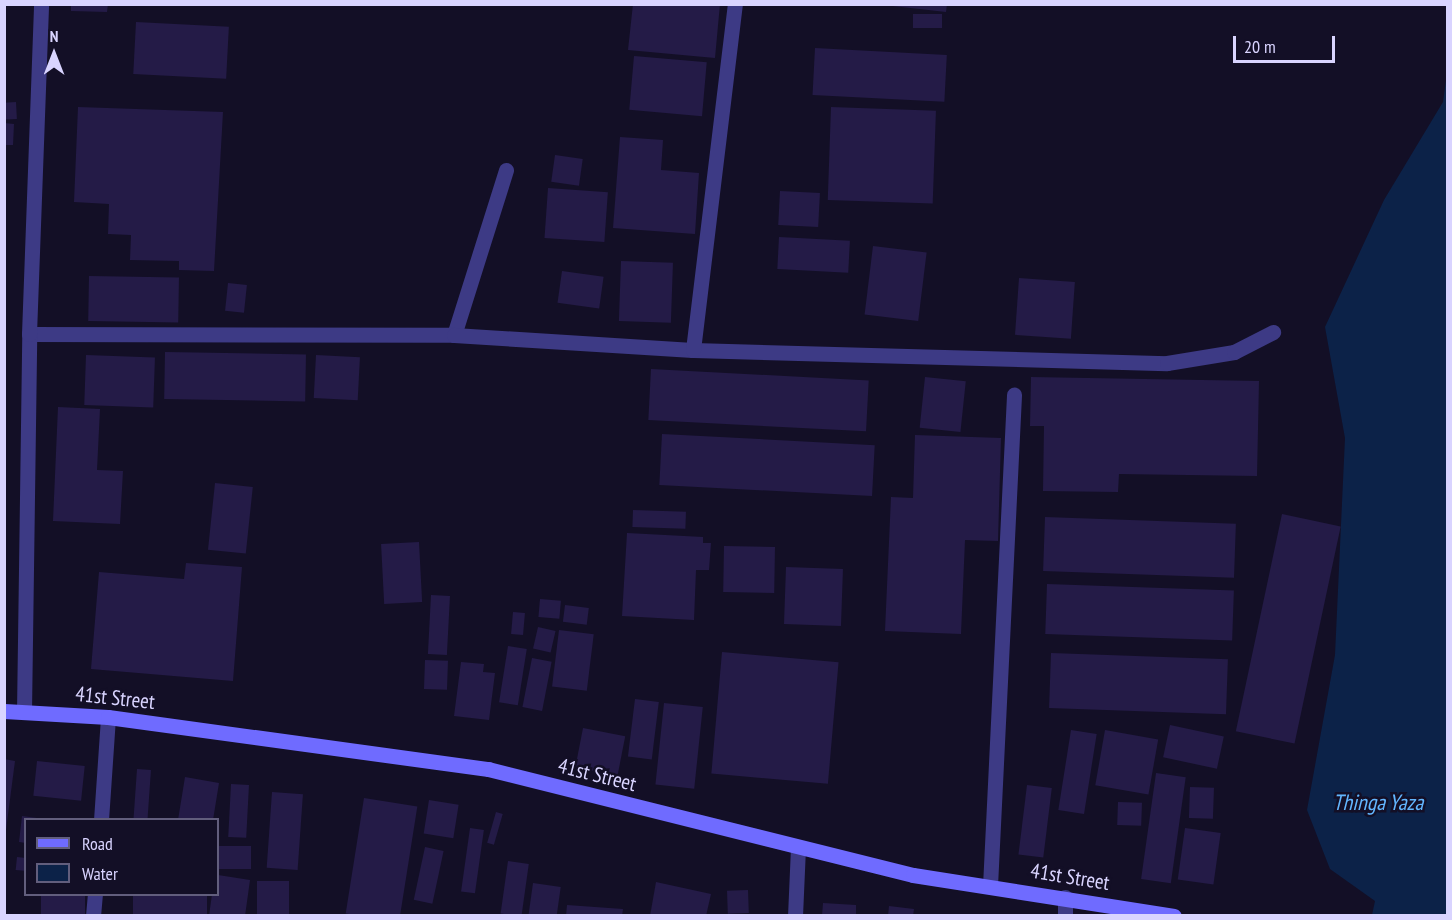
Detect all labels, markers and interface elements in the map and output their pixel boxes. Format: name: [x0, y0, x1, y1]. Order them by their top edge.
north arrow: [24, 24, 84, 84]
scale bar: [1236, 24, 1338, 62]
text: N: [50, 26, 58, 46]
text: 20 m: [1244, 35, 1276, 58]
street label: 41st Street: [74, 681, 156, 715]
street label: 41st Street: [555, 753, 639, 797]
water label: Thinga Yaza: [1332, 790, 1424, 816]
legend: [24, 818, 219, 896]
text: Road: [82, 832, 113, 855]
street label: 41st Street: [1029, 858, 1111, 896]
text: Water: [82, 862, 118, 885]

